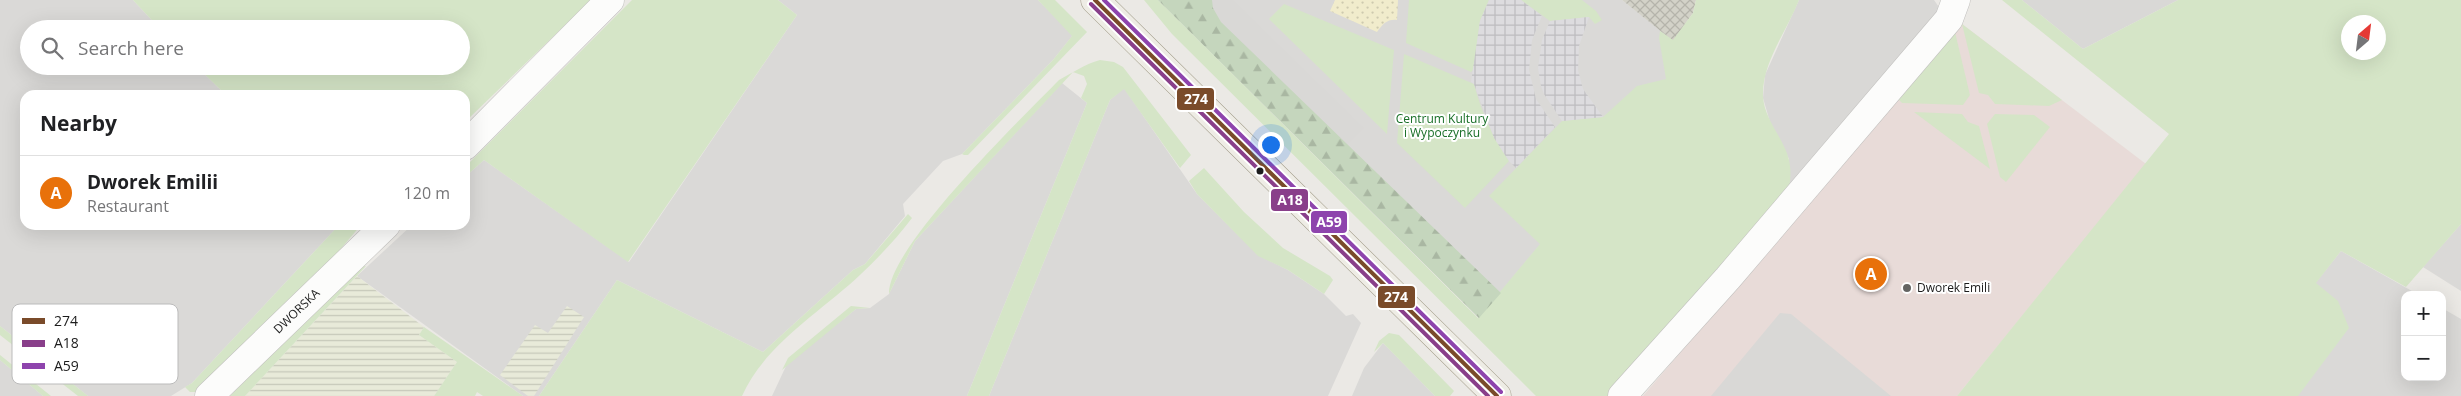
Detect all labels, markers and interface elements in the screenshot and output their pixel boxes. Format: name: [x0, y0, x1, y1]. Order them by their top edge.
north arrow: [2341, 15, 2386, 60]
search box: [20, 20, 470, 75]
icon: search: [38, 34, 66, 62]
text: Search here: [78, 35, 184, 61]
line badge: 274: [1176, 87, 1215, 111]
text: 274: [1184, 89, 1208, 108]
text: Nearby: [40, 109, 117, 137]
park label: Centrum Kultury i Wypoczynku: [1396, 110, 1489, 141]
your location: [1258, 132, 1284, 158]
unlabelled marker: [1255, 166, 1265, 176]
text: Dworek Emilii: [87, 169, 218, 195]
text: A: [50, 182, 62, 204]
text: 120 m: [404, 182, 450, 204]
line badge: A18: [1270, 188, 1309, 212]
text: A18: [1277, 190, 1303, 209]
text: Restaurant: [87, 195, 169, 217]
line badge: A59: [1310, 210, 1348, 234]
text: A59: [1316, 212, 1342, 231]
pin: A: [1855, 255, 1887, 293]
place label: Dworek Emili: [1917, 279, 1990, 296]
marker: Dworek Emili: [1901, 282, 1913, 294]
street label: DWORSKA: [270, 284, 323, 337]
line badge: 274: [1377, 285, 1416, 309]
text: 274: [1384, 287, 1408, 306]
map controls: [2401, 291, 2446, 381]
button: +: [2401, 291, 2446, 336]
legend: [12, 304, 178, 384]
text: 274: [54, 311, 78, 330]
text: A18: [54, 333, 79, 352]
button: −: [2401, 336, 2446, 381]
text: A59: [54, 356, 79, 375]

